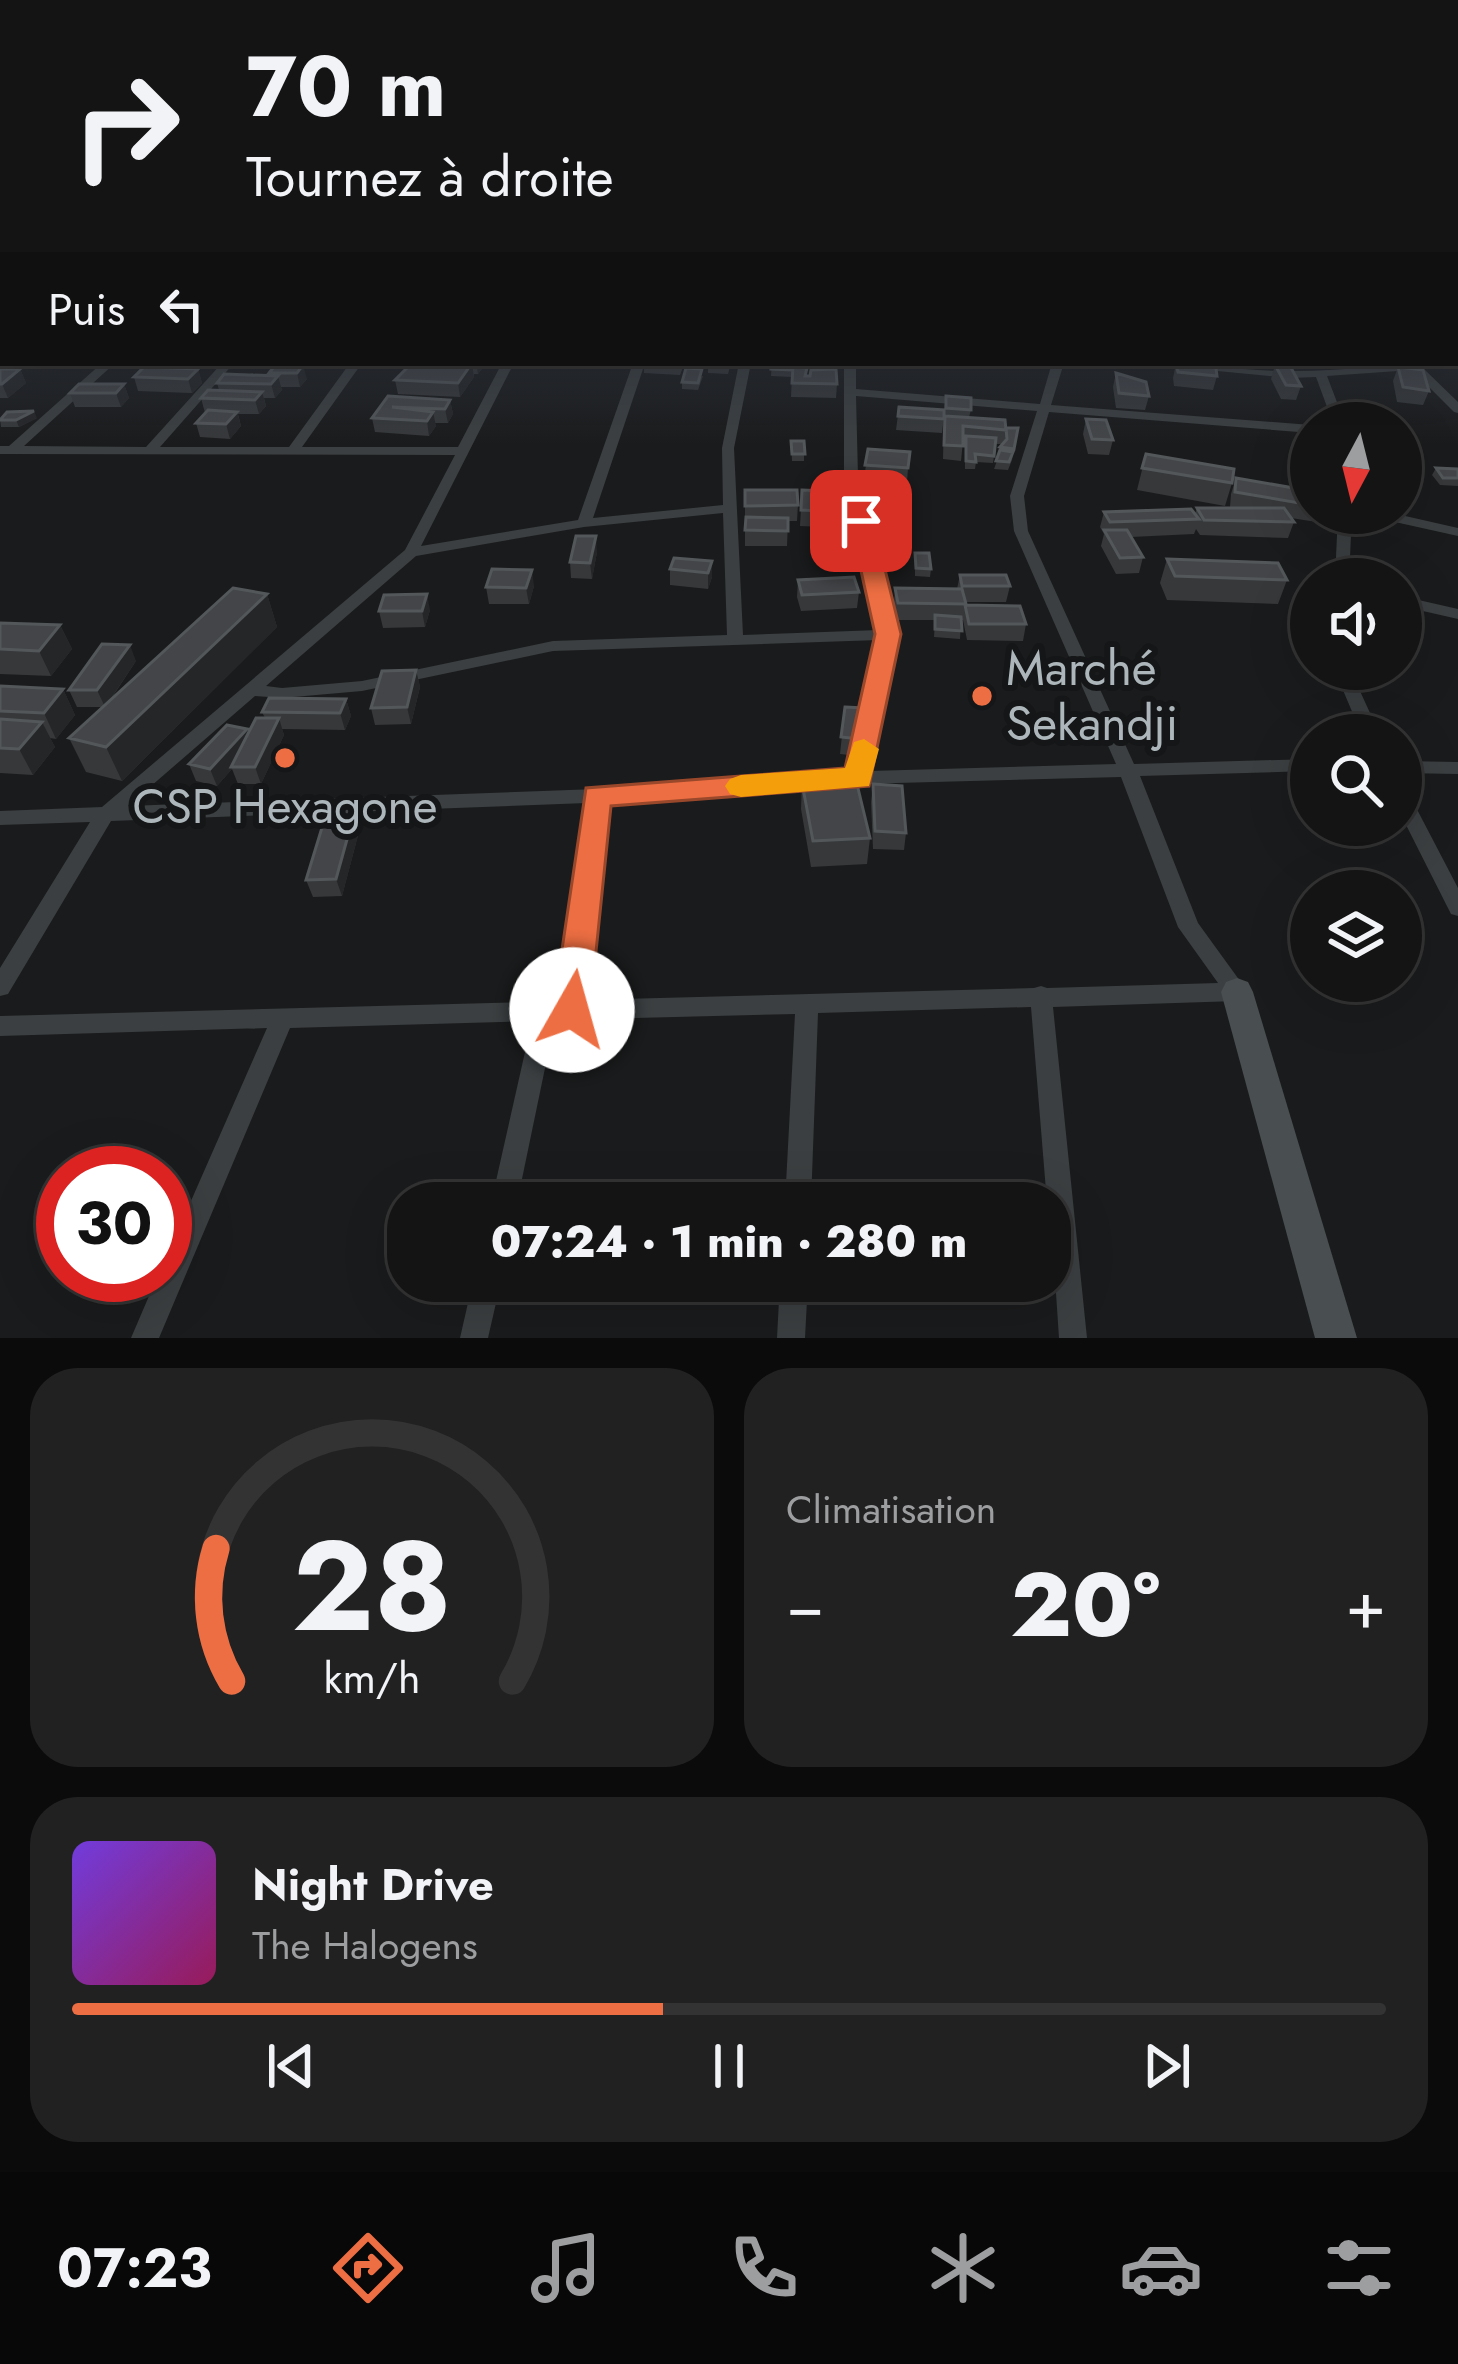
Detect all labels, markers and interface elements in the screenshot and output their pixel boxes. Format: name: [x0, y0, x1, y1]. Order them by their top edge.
text: 70 m: [246, 26, 446, 148]
icon: right: [48, 48, 204, 204]
text: Tournez à droite: [246, 138, 614, 216]
icon: left: [149, 276, 215, 342]
text: Puis: [48, 277, 125, 342]
north arrow: [1290, 402, 1422, 534]
map controls: [1290, 402, 1422, 1002]
pin: [810, 470, 912, 572]
icon: arrive: [828, 488, 894, 554]
button: sound: [1290, 558, 1422, 690]
place label: Marché Sekandji: [1006, 634, 1178, 758]
marker: Marché Sekandji: [969, 683, 995, 709]
button: search: [1290, 714, 1422, 846]
marker: CSP Hexagone: [272, 745, 298, 771]
place label: CSP Hexagone: [133, 772, 437, 841]
button: layers: [1290, 870, 1422, 1002]
position arrow: [509, 947, 635, 1073]
speed limit sign: 30: [36, 1146, 192, 1302]
text: 07:24 · 1 min · 280 m: [491, 1209, 967, 1274]
text: Climatisation: [786, 1481, 996, 1538]
text: 28: [292, 1496, 452, 1677]
text: 20°: [1010, 1540, 1160, 1670]
text: −: [786, 1557, 825, 1653]
text: +: [1345, 1557, 1386, 1653]
text: km/h: [324, 1646, 420, 1708]
text: Night Drive: [252, 1852, 494, 1917]
text: The Halogens: [252, 1917, 478, 1974]
icon: previous: [258, 2033, 324, 2099]
icon: pause: [696, 2033, 762, 2099]
icon: next: [1134, 2033, 1200, 2099]
icon: directions: [326, 2226, 410, 2310]
icon: music: [524, 2226, 608, 2310]
icon: phone: [722, 2226, 806, 2310]
icon: climate: [921, 2226, 1005, 2310]
icon: car: [1119, 2226, 1203, 2310]
icon: filters: [1317, 2226, 1401, 2310]
text: 07:23: [57, 2229, 212, 2307]

